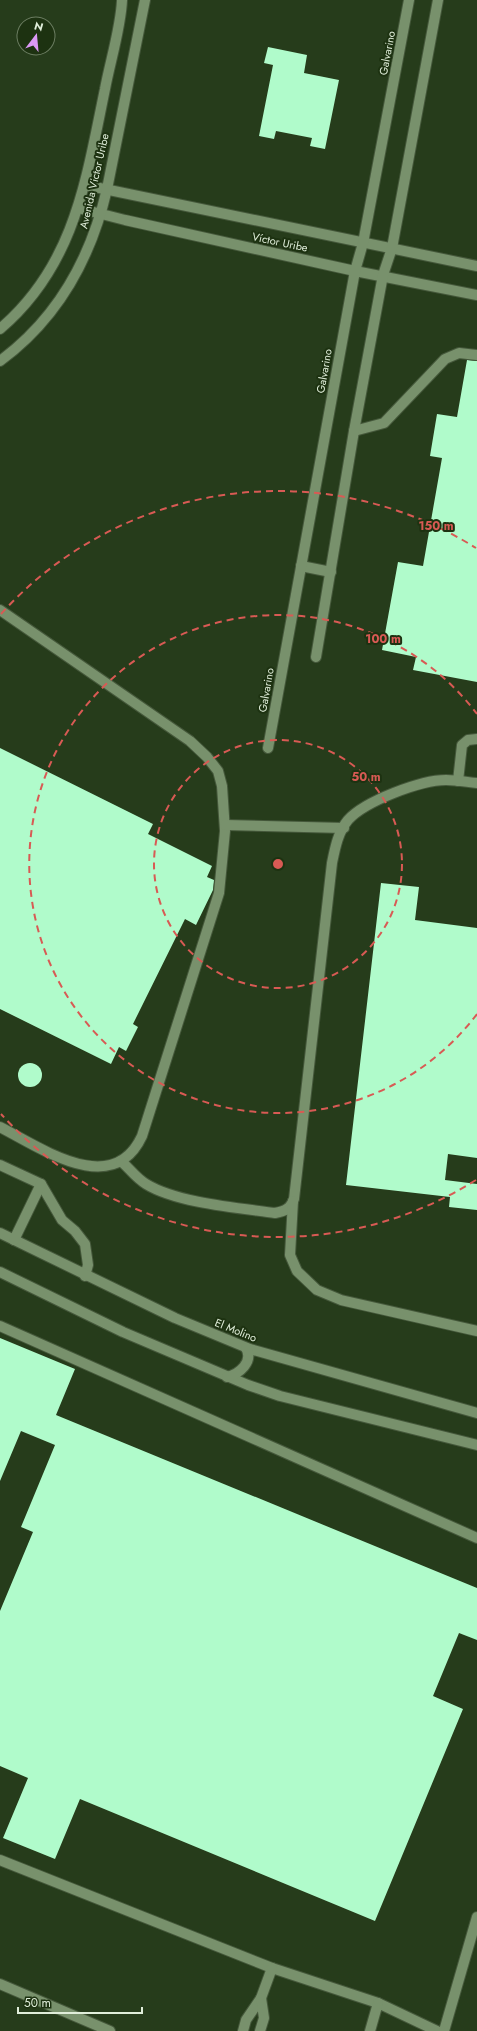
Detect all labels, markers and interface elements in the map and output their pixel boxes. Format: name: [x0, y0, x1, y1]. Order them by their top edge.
north arrow: [16, 16, 56, 56]
text: N: [32, 17, 45, 35]
street label: Galvarino: [375, 29, 399, 77]
street label: Avenida Victor Uribe: [75, 132, 113, 230]
street label: Víctor Uribe: [251, 228, 310, 256]
street label: Galvarino: [312, 347, 336, 395]
text: 150 m: [418, 517, 454, 535]
text: 100 m: [365, 630, 401, 648]
street label: Galvarino: [254, 666, 278, 714]
text: 50 m: [351, 768, 381, 786]
centre of rings: [271, 857, 285, 871]
street label: El Molino: [213, 1314, 259, 1346]
scale bar: [18, 1989, 142, 2015]
text: 50 m: [24, 1994, 51, 2012]

